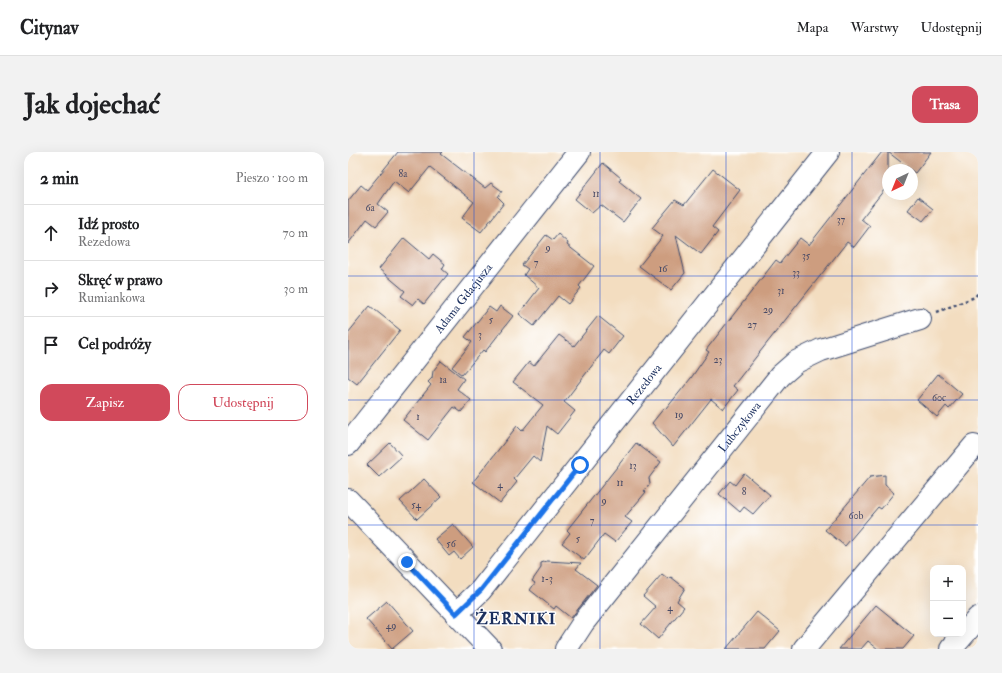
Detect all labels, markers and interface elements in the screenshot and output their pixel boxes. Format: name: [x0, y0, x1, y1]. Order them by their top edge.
text: Citynav: [20, 16, 79, 40]
text: Mapa: [796, 19, 828, 36]
text: Warstwy: [850, 19, 899, 36]
text: Udostępnij: [921, 19, 982, 36]
button: Trasa: [912, 86, 978, 123]
text: Jak dojechać: [24, 87, 160, 122]
north arrow: [882, 164, 918, 200]
text: 2 min: [40, 168, 79, 189]
house number: 8a: [399, 168, 408, 180]
text: Pieszo · 100 m: [236, 170, 308, 186]
house number: 11: [592, 188, 600, 200]
house number: 6a: [365, 202, 375, 214]
house number: 37: [837, 214, 846, 226]
text: Idź prosto: [78, 215, 139, 234]
icon: ahead: [40, 222, 62, 244]
text: 70 m: [283, 225, 308, 241]
text: Rezedowa: [78, 234, 130, 250]
house number: 9: [544, 242, 551, 254]
house number: 35: [802, 250, 811, 262]
house number: 7: [534, 257, 539, 269]
street label: Adama Gdacjusza: [431, 260, 497, 337]
house number: 16: [659, 263, 668, 275]
house number: 33: [792, 267, 800, 279]
text: Skręć w prawo: [78, 271, 162, 290]
icon: right: [40, 278, 62, 300]
text: 30 m: [284, 281, 308, 297]
house number: 31: [777, 285, 785, 297]
text: Rumiankowa: [78, 290, 145, 306]
house number: 29: [763, 304, 773, 316]
house number: 5: [489, 314, 494, 326]
house number: 27: [747, 319, 757, 331]
house number: 3: [478, 329, 482, 341]
icon: arrive: [40, 334, 62, 356]
text: Cel podróży: [78, 335, 151, 354]
house number: 23: [714, 354, 723, 366]
street label: Rezedowa: [623, 360, 666, 408]
house number: 1a: [439, 374, 448, 386]
button: Zapisz: [40, 384, 170, 421]
button: Udostępnij: [178, 384, 308, 421]
house number: 60c: [932, 392, 946, 404]
street label: Lubczykowa: [715, 398, 765, 455]
house number: 19: [675, 409, 683, 421]
house number: 1: [416, 411, 420, 423]
route start: [571, 456, 589, 474]
house number: 13: [629, 460, 637, 472]
house number: 11: [616, 477, 624, 489]
house number: 4: [497, 479, 503, 491]
house number: 8: [742, 486, 747, 498]
house number: 9: [600, 495, 607, 507]
house number: 54: [411, 499, 421, 511]
house number: 60b: [848, 510, 864, 522]
house number: 7: [590, 515, 595, 527]
house number: 5: [576, 533, 581, 545]
house number: 56: [446, 538, 457, 550]
route end: [398, 553, 416, 571]
map controls: [930, 565, 966, 637]
button: +: [930, 565, 966, 601]
house number: 1-3: [541, 573, 553, 585]
button: −: [930, 601, 966, 637]
house number: 4: [667, 602, 673, 614]
district label: ŻERNIKI: [476, 608, 556, 629]
house number: 49: [386, 620, 396, 632]

